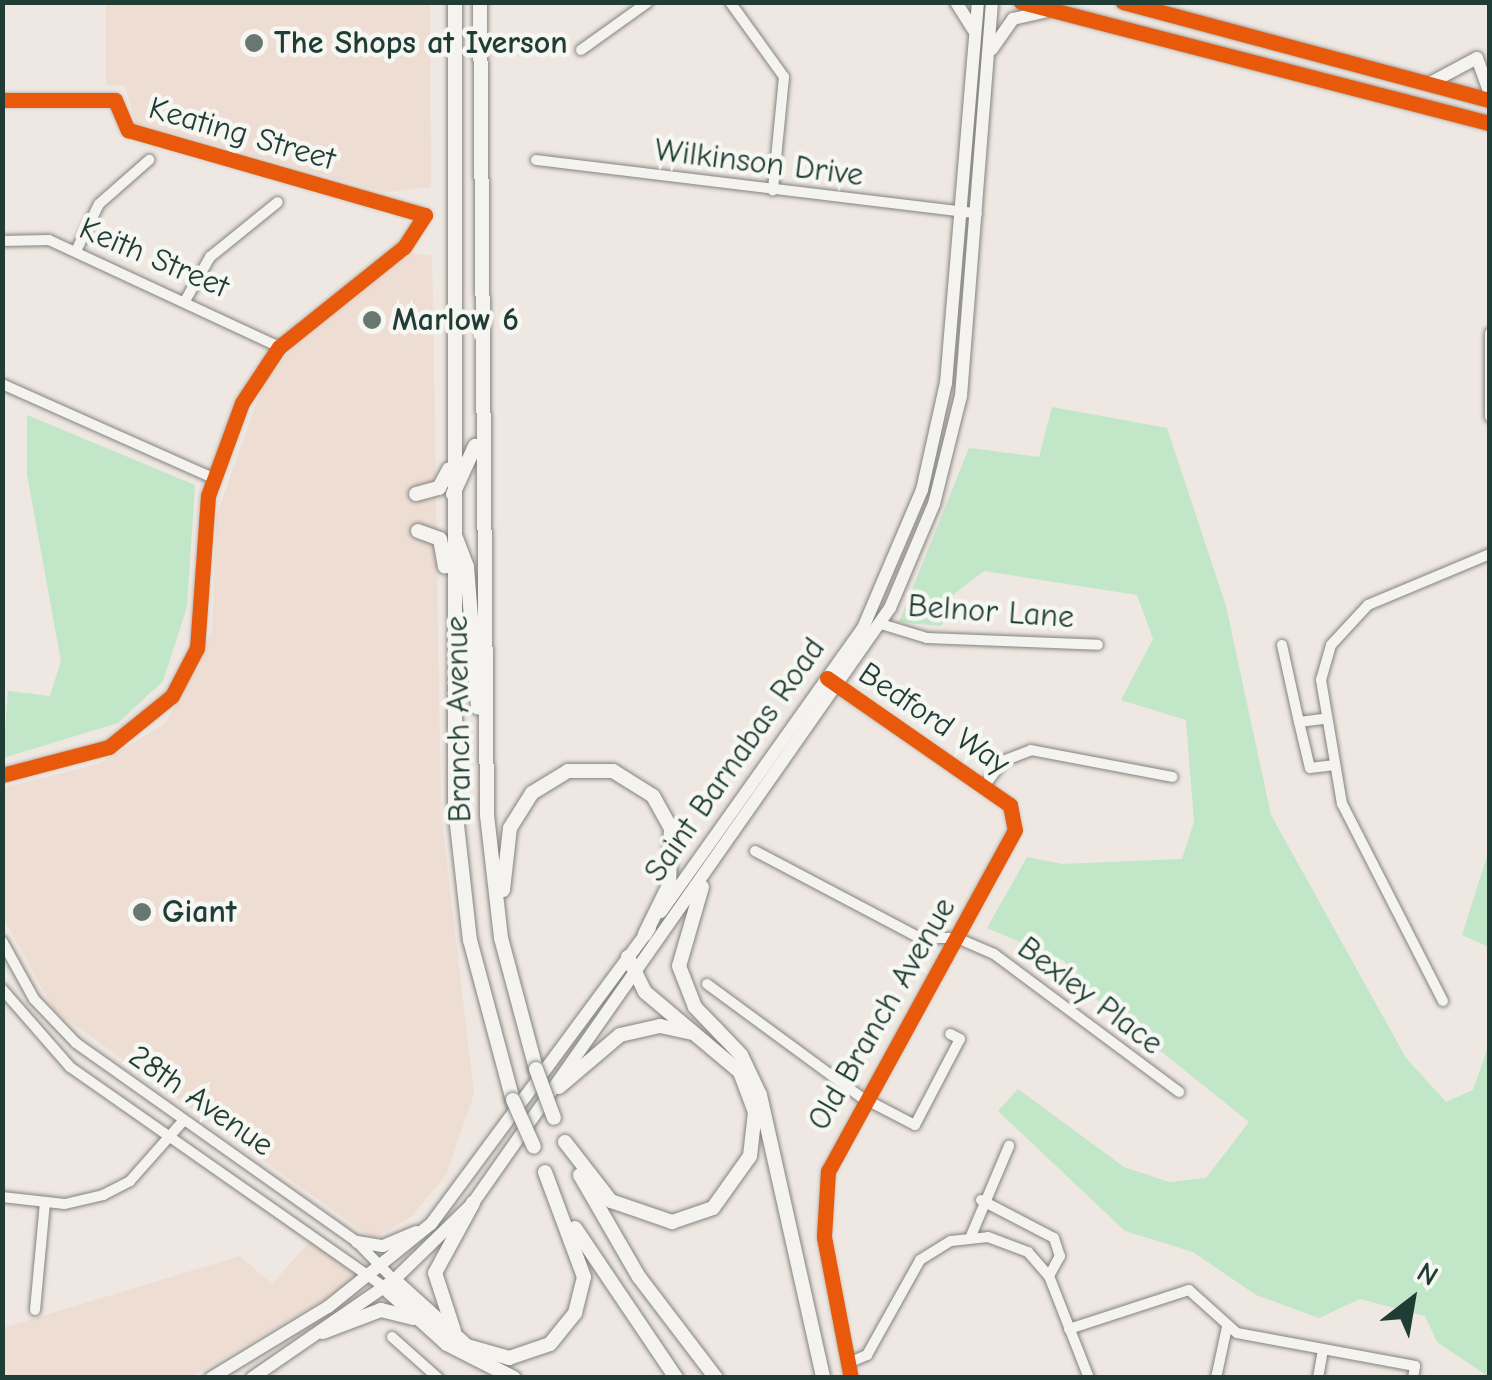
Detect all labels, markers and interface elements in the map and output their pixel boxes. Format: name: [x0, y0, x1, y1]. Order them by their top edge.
place label: The Shops at Iverson: [274, 24, 568, 62]
marker: The Shops at Iverson: [243, 32, 265, 54]
street label: Keating Street: [144, 89, 340, 179]
street label: Wilkinson Drive: [653, 131, 865, 195]
street label: Keith Street: [74, 209, 234, 307]
place label: Marlow 6: [392, 301, 519, 339]
marker: Marlow 6: [361, 309, 383, 331]
street label: Belnor Lane: [907, 587, 1075, 637]
street label: Branch Avenue: [438, 615, 480, 823]
street label: Saint Barnabas Road: [636, 631, 834, 889]
street label: Bedford Way: [851, 654, 1017, 784]
street label: Old Branch Avenue: [800, 891, 964, 1137]
place label: Giant: [162, 893, 236, 931]
marker: Giant: [131, 901, 153, 923]
street label: Bexley Place: [1010, 929, 1170, 1063]
street label: 28th Avenue: [121, 1037, 281, 1165]
north arrow: [1362, 1250, 1462, 1350]
text: N: [1411, 1256, 1444, 1293]

